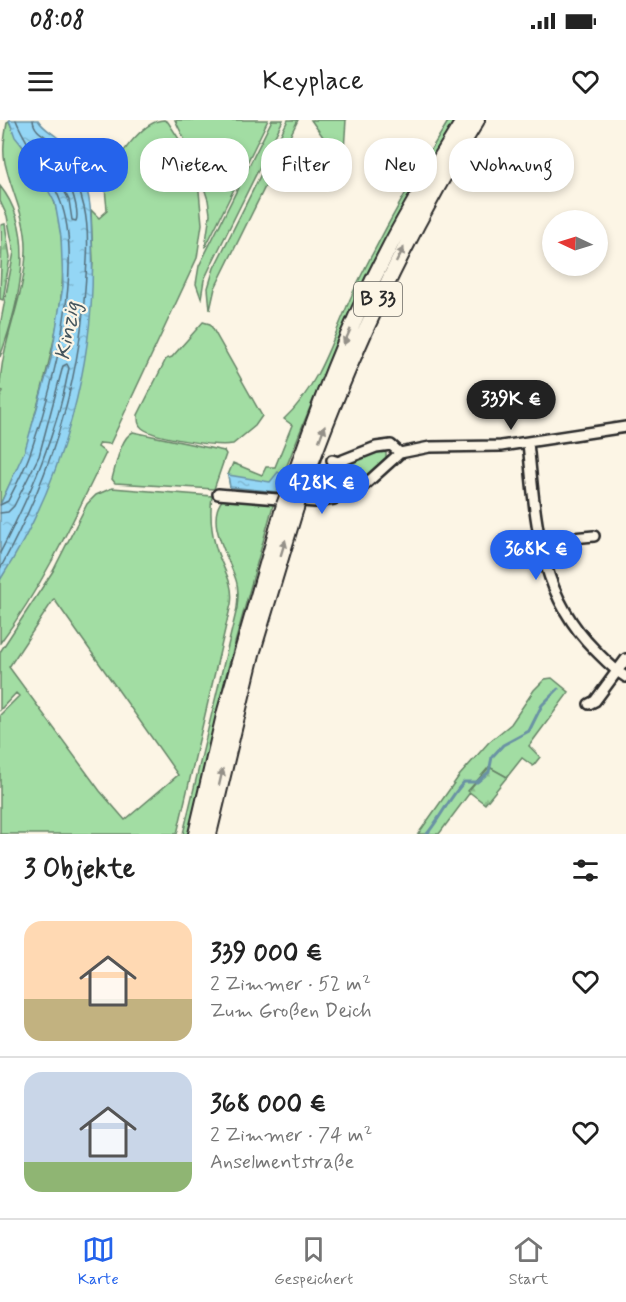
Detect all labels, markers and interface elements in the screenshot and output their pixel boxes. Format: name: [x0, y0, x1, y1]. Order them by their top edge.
text: 08:08: [30, 7, 85, 35]
text: Keyplace: [262, 64, 364, 99]
icon: menu: [24, 65, 57, 98]
icon: heart: [569, 65, 602, 98]
chip: Kaufen: [18, 138, 128, 192]
chip: Mieten: [140, 138, 249, 192]
chip: Filter: [261, 138, 352, 192]
chip: Neu: [364, 138, 437, 192]
chip: Wohnung: [449, 138, 574, 192]
north arrow: [542, 210, 608, 276]
map controls: [542, 210, 608, 276]
one-way arrow: [396, 246, 405, 263]
road number: B 33: [354, 282, 402, 316]
water label: Kinzig: [49, 299, 88, 363]
one-way arrow: [342, 329, 351, 346]
pin: 339K €: [462, 380, 560, 431]
text: 339K €: [481, 386, 541, 413]
one-way arrow: [317, 424, 327, 442]
pin: 428K €: [273, 464, 371, 515]
text: 428K €: [289, 470, 355, 497]
pin: 368K €: [487, 530, 585, 581]
text: 368K €: [504, 536, 568, 563]
one-way arrow: [279, 539, 288, 557]
one-way arrow: [217, 768, 227, 786]
text: 3 Objekte: [24, 853, 135, 887]
icon: filters: [569, 854, 602, 887]
text: 339 000 €: [210, 937, 323, 971]
icon: home: [72, 945, 144, 1017]
icon: heart: [569, 965, 602, 998]
text: 2 Zimmer · 52 m²: [210, 971, 371, 998]
text: Zum Großen Deich: [210, 998, 372, 1025]
text: 368 000 €: [210, 1088, 326, 1122]
icon: home: [72, 1096, 144, 1168]
icon: heart: [569, 1116, 602, 1149]
text: 2 Zimmer · 74 m²: [210, 1122, 372, 1149]
text: Anselmentstraße: [210, 1149, 354, 1176]
tab: Karte: [78, 1233, 119, 1290]
tab: Gespeichert: [274, 1233, 353, 1290]
tab: Start: [509, 1233, 548, 1290]

